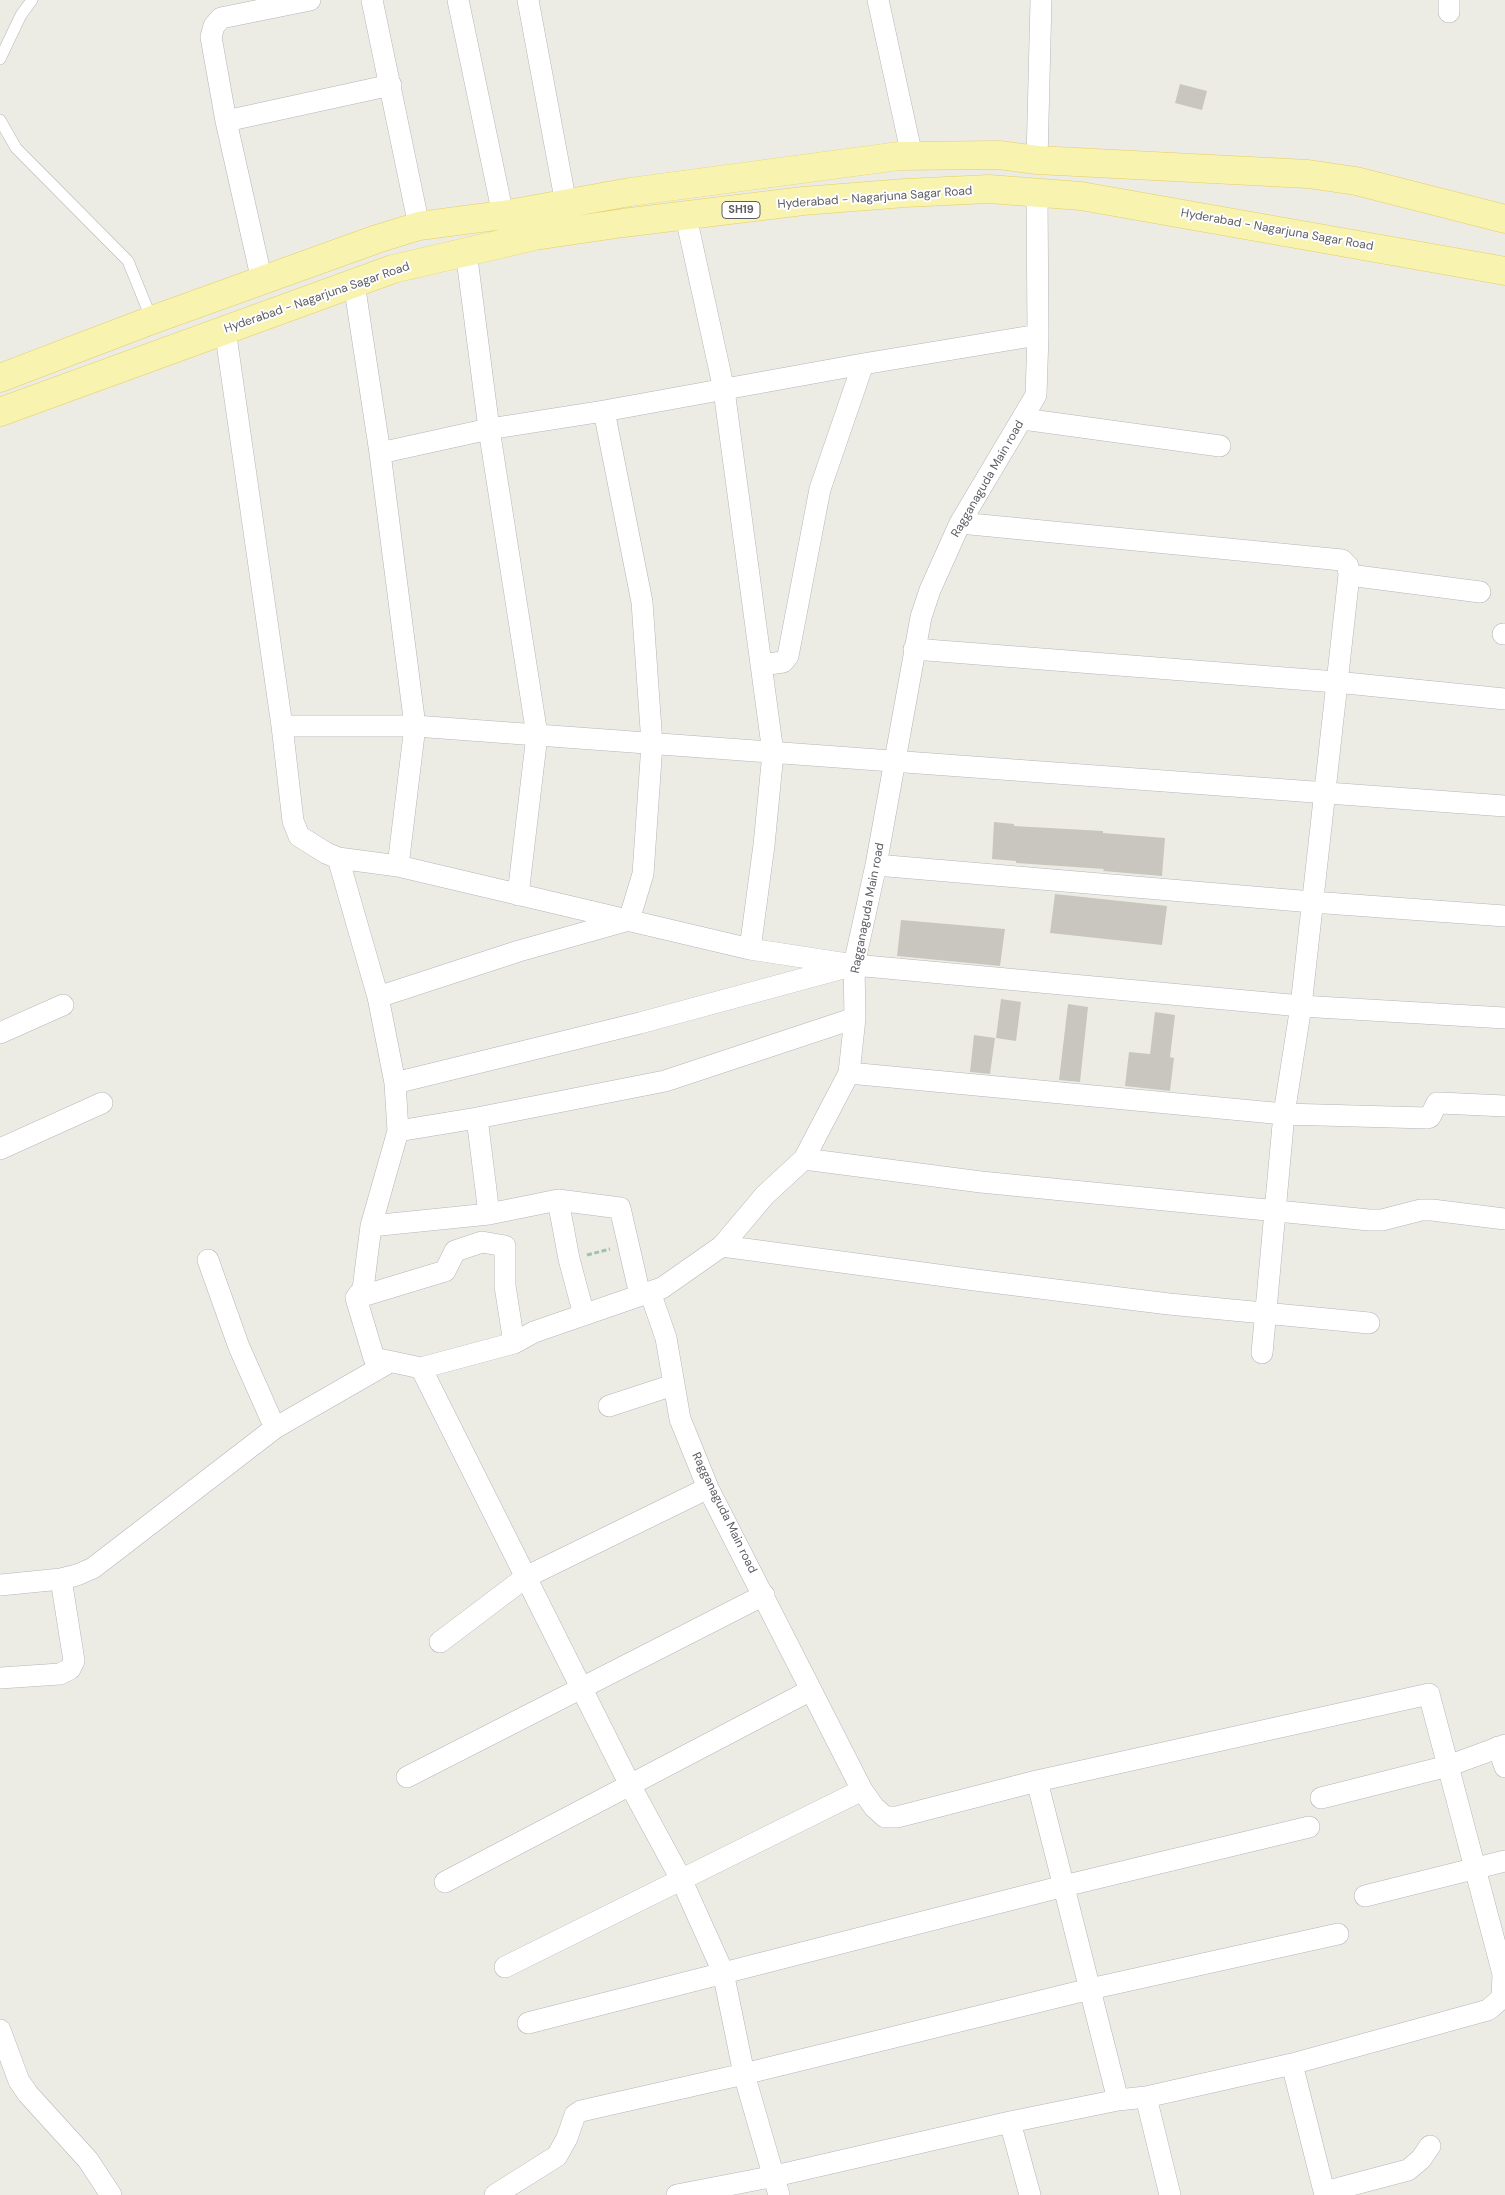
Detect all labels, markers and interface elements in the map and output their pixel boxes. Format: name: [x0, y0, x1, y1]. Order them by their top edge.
street label: Hyderabad - Nagarjuna Sagar Road: [777, 184, 973, 212]
road number: SH19: [722, 202, 760, 218]
street label: Hyderabad - Nagarjuna Sagar Road: [1180, 206, 1374, 254]
street label: Hyderabad - Nagarjuna Sagar Road: [222, 259, 412, 337]
street label: Ragganaguda Main road: [949, 418, 1027, 540]
street label: Ragganaguda Main road: [848, 842, 888, 974]
street label: Ragganaguda Main road: [688, 1450, 760, 1576]

